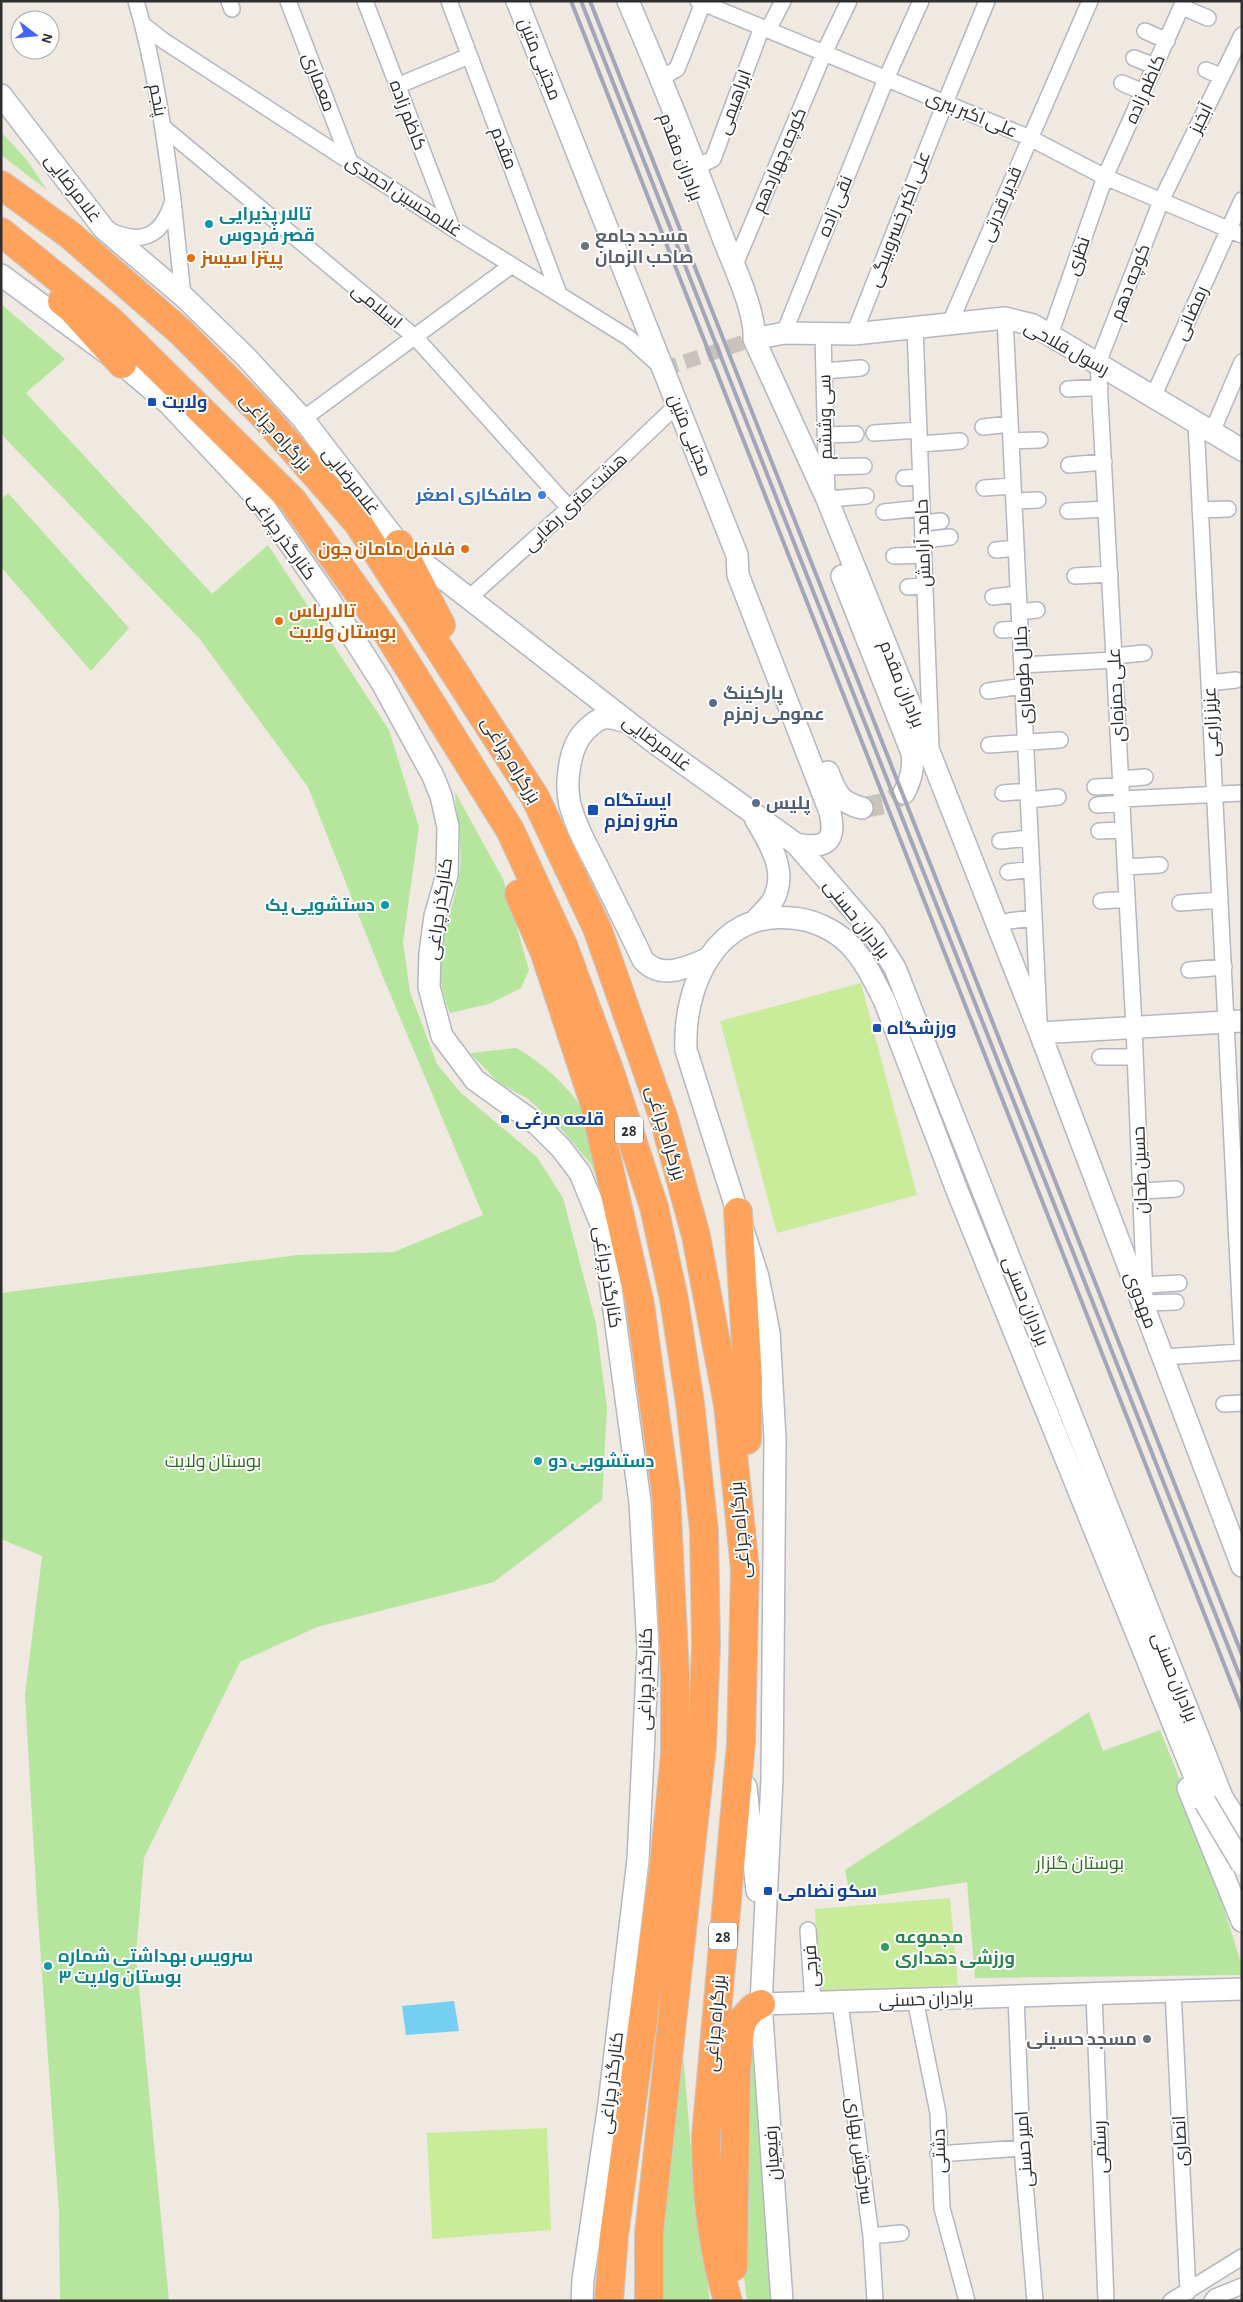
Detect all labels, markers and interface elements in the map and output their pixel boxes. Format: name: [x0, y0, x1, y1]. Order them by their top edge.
north arrow: [10, 10, 60, 60]
street label: مجتبی متین: [514, 16, 564, 103]
text: N: [38, 32, 55, 45]
street label: معماری: [298, 51, 337, 115]
street label: کاظم زاده: [1123, 52, 1171, 127]
street label: ابراهیمی: [715, 68, 756, 138]
street label: کاظم زاده: [384, 78, 429, 154]
street label: پنجم: [143, 82, 169, 119]
street label: علی اکبر ببری: [923, 89, 1020, 142]
street label: آبخیز: [1185, 99, 1218, 138]
street label: کوچه چهاردهم: [750, 105, 812, 216]
street label: برادران مقدم: [653, 111, 705, 204]
street label: مقدم: [485, 125, 519, 173]
street label: علی اکبر خسروبیگی: [866, 149, 935, 290]
street label: غلامرضایی: [40, 151, 104, 227]
street label: غلامحسین احمدی: [342, 153, 465, 242]
street label: قدیر قدرتی: [978, 164, 1027, 245]
street label: نقی زاده: [816, 173, 857, 240]
place label: تالار پذیرایی قصر فردوس: [219, 206, 315, 246]
marker: تالار پذیرایی قصر فردوس: [203, 218, 215, 230]
place label: مسجد جامع صاحب الزمان: [595, 228, 694, 268]
street label: نظری: [1064, 235, 1095, 278]
marker: مسجد جامع صاحب الزمان: [579, 240, 591, 252]
street label: کوچه دهم: [1108, 242, 1156, 324]
place label: پیتزا سیسز: [200, 250, 284, 270]
marker: پیتزا سیسز: [185, 252, 197, 264]
street label: اسلامی: [347, 281, 405, 333]
street label: رمضانی: [1172, 283, 1213, 344]
street label: رسول فلاحی: [1021, 318, 1112, 380]
street label: سی وششم: [815, 374, 838, 460]
street label: بزرگراه چراغی: [234, 390, 315, 476]
street label: مجتبی متین: [664, 392, 714, 479]
place label: ولایت: [162, 394, 207, 413]
marker: ولایت: [146, 396, 158, 408]
street label: غلامرضایی: [318, 444, 382, 519]
street label: هشت متری رضایی: [520, 450, 632, 556]
place label: صافکاری اصغر: [415, 487, 532, 506]
marker: صافکاری اصغر: [536, 489, 548, 501]
street label: کنارگذر چراغی: [242, 490, 319, 585]
street label: حامد آرامش: [911, 499, 936, 587]
place label: فلافل مامان جون: [318, 541, 455, 560]
marker: فلافل مامان جون: [459, 543, 471, 555]
place label: تالاریاس بوستان ولایت: [289, 603, 396, 643]
marker: تالاریاس بوستان ولایت: [273, 615, 285, 627]
street label: جلال طوماری: [1012, 625, 1037, 725]
street label: برادران مقدم: [874, 638, 927, 731]
street label: علی حمزه‌ای: [1106, 647, 1129, 742]
place label: پارکینگ عمومی زمزم: [723, 685, 825, 726]
street label: عزیز زارعی: [1201, 686, 1224, 757]
marker: پارکینگ عمومی زمزم: [707, 697, 719, 709]
street label: غلامرضایی: [618, 712, 694, 776]
street label: بزرگراه چراغی: [476, 714, 543, 808]
place label: ایستگاه مترو زمزم: [604, 792, 678, 833]
place label: پلیس: [766, 795, 811, 815]
marker: پلیس: [750, 797, 762, 809]
marker: ایستگاه مترو زمزم: [586, 803, 600, 817]
street label: کنارگذر چراغی: [424, 857, 458, 962]
street label: برادران حسنی: [819, 877, 893, 963]
place label: دستشویی یک: [265, 896, 375, 916]
marker: دستشویی یک: [379, 899, 391, 911]
place label: ورزشگاه: [887, 1019, 957, 1039]
marker: ورزشگاه: [871, 1022, 883, 1034]
street label: بزرگراه چراغی: [640, 1084, 688, 1183]
place label: قلعه مرغی: [515, 1111, 604, 1130]
marker: قلعه مرغی: [499, 1113, 511, 1125]
road number: 28: [615, 1116, 643, 1144]
street label: حسین طحان: [1130, 1126, 1153, 1214]
street label: کنارگذر چراغی: [588, 1225, 624, 1330]
street label: برادران حسنی: [998, 1254, 1051, 1349]
street label: مهدوی: [1120, 1270, 1159, 1331]
place label: دستشویی دو: [548, 1452, 655, 1472]
park label: بوستان ولایت: [165, 1453, 261, 1472]
marker: دستشویی دو: [532, 1455, 544, 1467]
street label: بزرگراه چراغی: [728, 1480, 756, 1579]
street label: کنارگذر چراغی: [636, 1627, 658, 1731]
street label: برادران حسنی: [1147, 1630, 1200, 1725]
park label: بوستان گلزار: [1035, 1855, 1124, 1874]
place label: سکو نضامی: [778, 1883, 877, 1902]
marker: سکو نضامی: [762, 1885, 774, 1897]
road number: 28: [709, 1922, 737, 1950]
place label: مجموعه ورزشی دهداری: [895, 1929, 1015, 1969]
marker: مجموعه ورزشی دهداری: [879, 1941, 891, 1953]
street label: فرجی: [802, 1944, 823, 1988]
place label: سرویس بهداشتی شماره ۳ بوستان ولایت: [58, 1947, 253, 1988]
marker: سرویس بهداشتی شماره ۳ بوستان ولایت: [42, 1960, 54, 1972]
street label: بزرگراه چراغی: [703, 1974, 731, 2073]
street label: برادران حسنی: [878, 1989, 974, 2012]
street label: کنارگذر چراغی: [597, 2031, 629, 2136]
place label: مسجد حسینی: [1026, 2031, 1137, 2050]
marker: مسجد حسینی: [1141, 2033, 1153, 2045]
street label: سرخوش بهاری: [842, 2096, 876, 2206]
street label: امیر حسنی: [1013, 2110, 1038, 2188]
street label: انصاری: [1171, 2115, 1192, 2167]
street label: رستمی: [1091, 2120, 1112, 2174]
street label: رفیعیان: [762, 2125, 785, 2181]
street label: دشتی: [930, 2128, 950, 2174]

